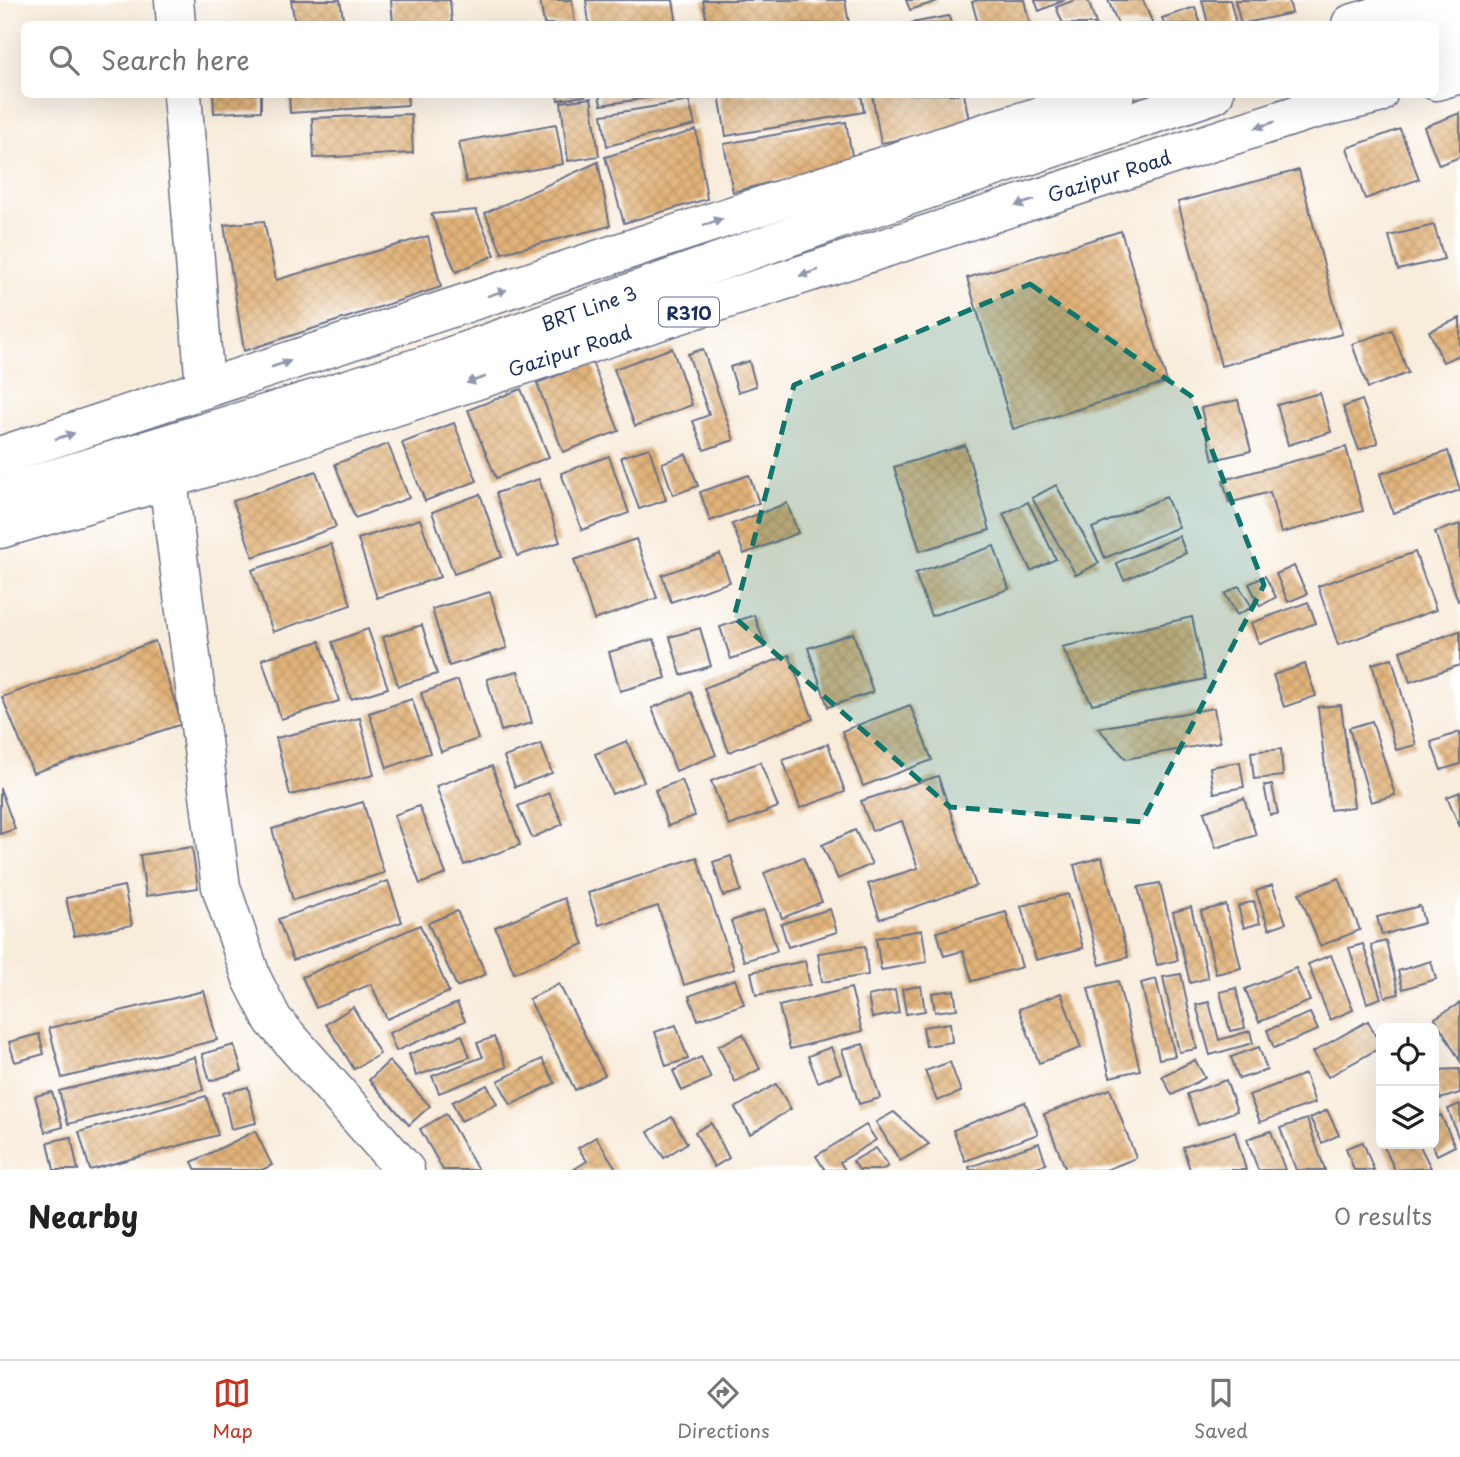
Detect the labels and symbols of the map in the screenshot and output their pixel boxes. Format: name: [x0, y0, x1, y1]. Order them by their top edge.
one-way arrow: [1254, 120, 1275, 131]
street label: Gazipur Road: [1044, 142, 1174, 208]
one-way arrow: [1014, 198, 1035, 209]
one-way arrow: [703, 216, 724, 227]
one-way arrow: [798, 268, 819, 279]
street label: BRT Line 3: [537, 278, 640, 337]
one-way arrow: [487, 287, 508, 298]
road number: R310: [659, 298, 719, 326]
street label: Gazipur Road: [504, 317, 635, 383]
one-way arrow: [271, 358, 292, 368]
one-way arrow: [465, 376, 486, 386]
one-way arrow: [55, 430, 76, 441]

